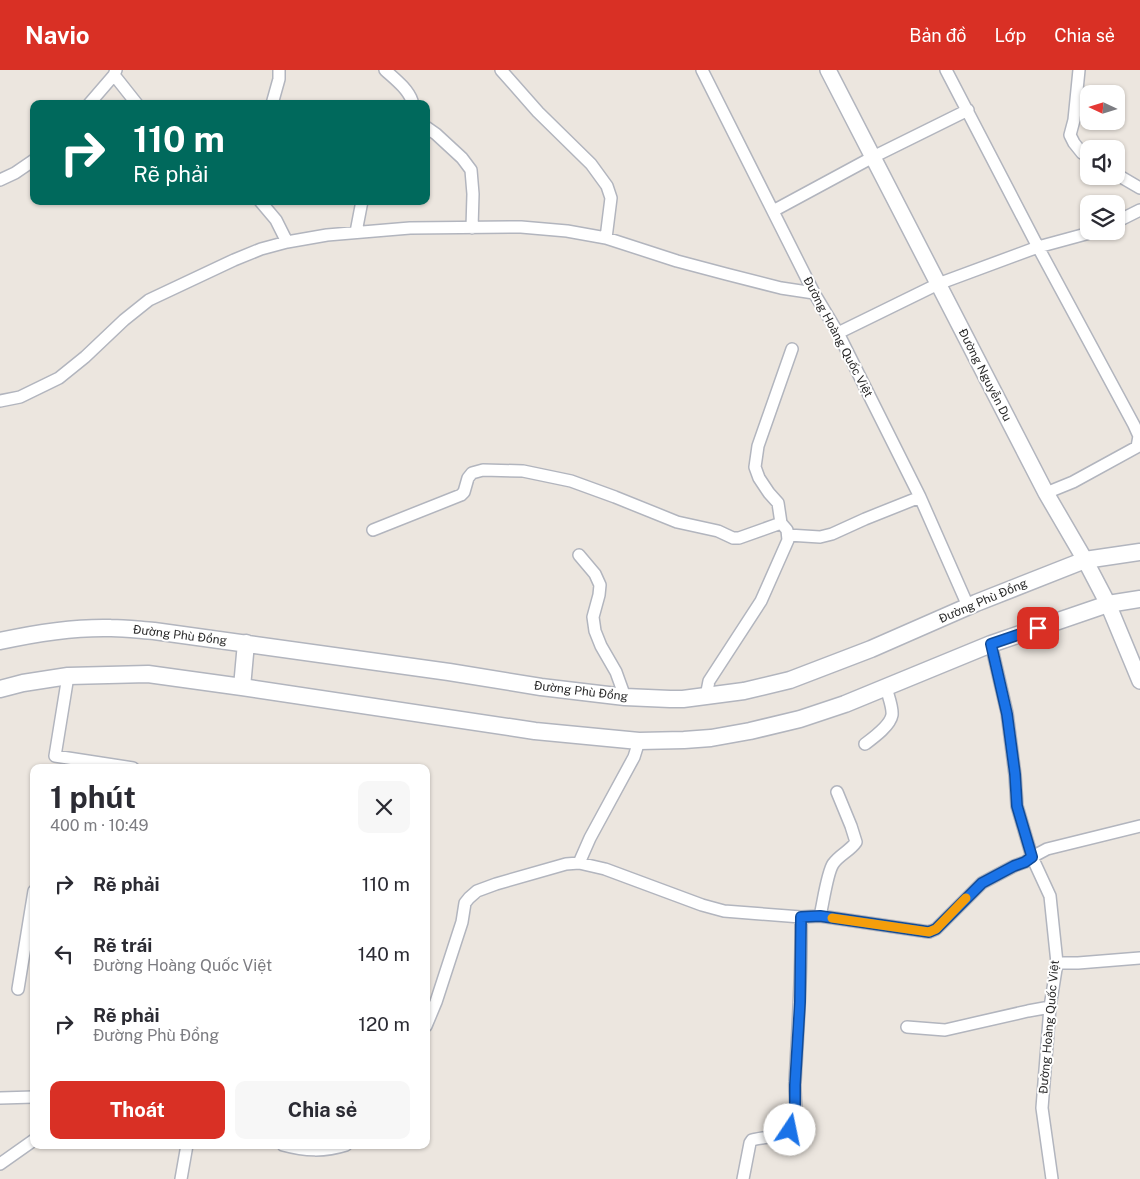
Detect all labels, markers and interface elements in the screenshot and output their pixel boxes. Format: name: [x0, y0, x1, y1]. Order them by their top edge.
text: Navio: [25, 21, 90, 49]
text: Bản đồ: [909, 25, 967, 46]
text: Lớp: [995, 25, 1026, 46]
text: Chia sẻ: [1054, 25, 1115, 46]
north arrow: [1080, 85, 1125, 130]
map controls: [1080, 85, 1125, 240]
text: 110 m: [133, 119, 225, 160]
icon: right: [50, 120, 115, 185]
button: sound: [1080, 140, 1125, 185]
text: Rẽ phải: [133, 161, 209, 187]
button: layers: [1080, 195, 1125, 240]
street label: Đường Hoàng Quốc Việt: [800, 274, 876, 400]
street label: Đường Nguyễn Du: [956, 326, 1014, 424]
street label: Đường Phù Đổng: [937, 576, 1029, 626]
pin: [1017, 607, 1059, 649]
icon: arrive: [1024, 614, 1052, 642]
street label: Đường Phù Đổng: [132, 622, 228, 648]
street label: Đường Phù Đổng: [533, 678, 629, 704]
text: 1 phút: [50, 779, 136, 815]
button: close: [358, 781, 410, 833]
text: 400 m · 10:49: [50, 816, 148, 835]
icon: right: [50, 870, 78, 898]
text: Rẽ phải: [93, 873, 160, 895]
text: 110 m: [362, 873, 410, 895]
text: Rẽ trái: [93, 934, 152, 956]
icon: left: [50, 940, 78, 968]
text: 140 m: [358, 943, 410, 965]
text: Đường Hoàng Quốc Việt: [93, 956, 272, 975]
street label: Đường Hoàng Quốc Việt: [1036, 959, 1062, 1095]
text: Rẽ phải: [93, 1004, 160, 1026]
icon: right: [50, 1010, 78, 1038]
text: 120 m: [358, 1013, 410, 1035]
text: Đường Phù Đổng: [93, 1026, 219, 1045]
button: Thoát: [50, 1081, 225, 1139]
button: Chia sẻ: [235, 1081, 410, 1139]
position arrow: [763, 1103, 815, 1155]

